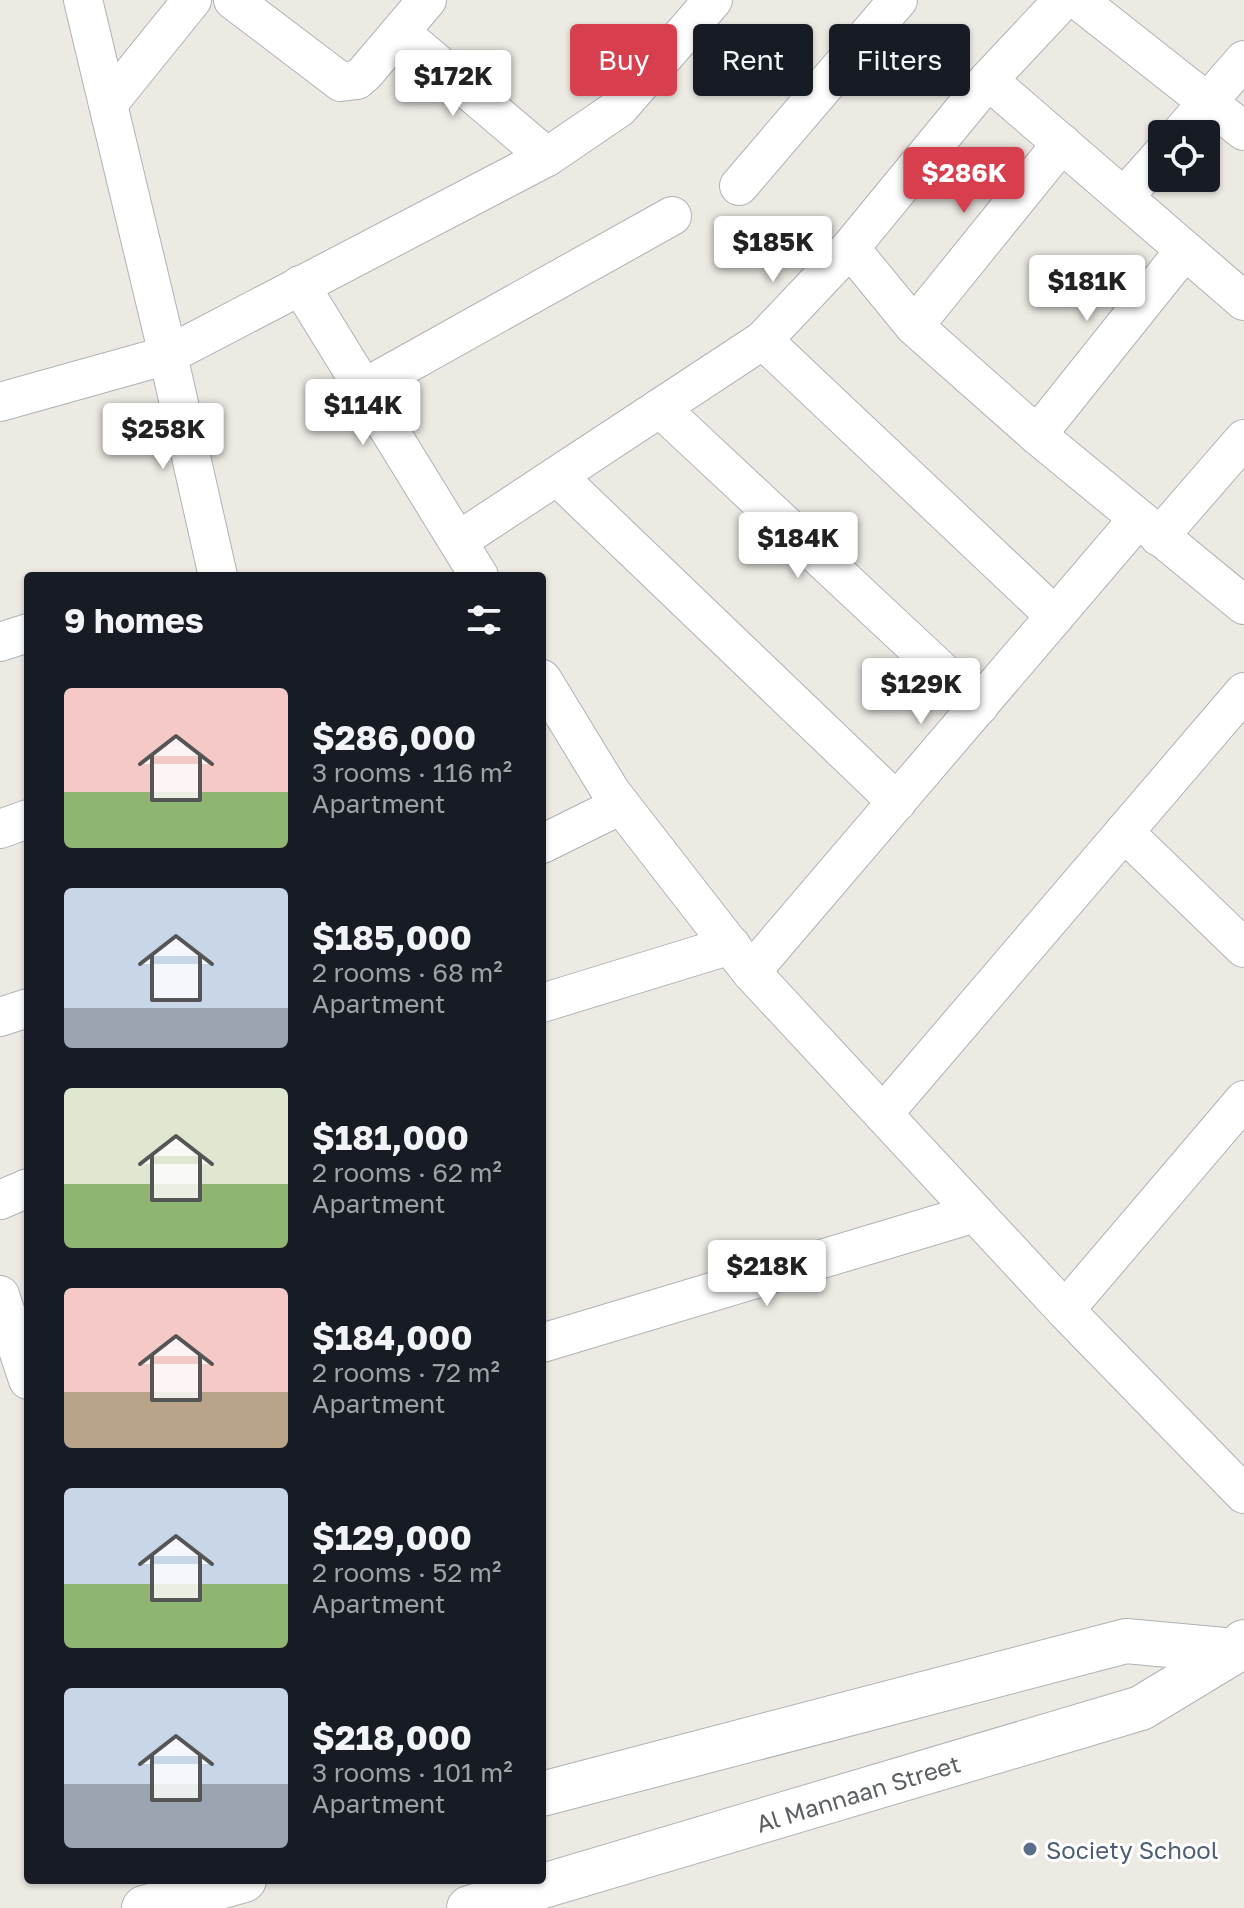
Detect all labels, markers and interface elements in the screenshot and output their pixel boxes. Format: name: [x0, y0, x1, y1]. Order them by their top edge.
chip: Buy: [570, 24, 677, 96]
chip: Rent: [693, 24, 813, 96]
chip: Filters: [829, 24, 970, 96]
pin: $172K: [397, 50, 509, 118]
text: $172K: [413, 60, 493, 91]
map controls: [1148, 120, 1220, 192]
button: locate: [1148, 120, 1220, 192]
pin: $286K: [908, 147, 1020, 215]
text: $286K: [921, 157, 1007, 188]
pin: $185K: [717, 216, 829, 284]
text: $185K: [732, 226, 814, 257]
pin: $181K: [1031, 255, 1143, 323]
text: $181K: [1047, 265, 1127, 296]
pin: $114K: [307, 379, 419, 447]
text: $114K: [323, 389, 403, 420]
pin: $258K: [107, 403, 219, 471]
text: $258K: [121, 413, 205, 444]
pin: $184K: [742, 512, 854, 580]
text: $184K: [757, 522, 839, 553]
icon: filters: [462, 598, 506, 642]
text: 9 homes: [64, 600, 204, 640]
pin: $129K: [865, 658, 977, 726]
text: $129K: [880, 668, 962, 699]
text: $286,000: [312, 717, 476, 757]
icon: home: [128, 720, 224, 816]
text: 3 rooms · 116 m²: [312, 757, 512, 788]
text: Apartment: [312, 788, 445, 819]
text: $185,000: [312, 917, 472, 957]
icon: home: [128, 920, 224, 1016]
text: 2 rooms · 68 m²: [312, 957, 503, 988]
text: Apartment: [312, 988, 445, 1019]
text: $181,000: [312, 1117, 469, 1157]
icon: home: [128, 1120, 224, 1216]
text: 2 rooms · 62 m²: [312, 1157, 502, 1188]
text: Apartment: [312, 1188, 445, 1219]
pin: $218K: [711, 1240, 823, 1308]
text: $218K: [726, 1250, 808, 1281]
text: $184,000: [312, 1317, 472, 1357]
icon: home: [128, 1320, 224, 1416]
text: 2 rooms · 72 m²: [312, 1357, 500, 1388]
text: Apartment: [312, 1388, 445, 1419]
text: $129,000: [312, 1517, 472, 1557]
icon: home: [128, 1520, 224, 1616]
text: 2 rooms · 52 m²: [312, 1557, 501, 1588]
text: Apartment: [312, 1588, 445, 1619]
text: $218,000: [312, 1717, 472, 1757]
icon: home: [128, 1720, 224, 1816]
street label: Al Mannaan Street: [752, 1748, 964, 1838]
text: 3 rooms · 101 m²: [312, 1757, 513, 1788]
text: Apartment: [312, 1788, 445, 1819]
place label: Society School: [1046, 1835, 1218, 1864]
marker: Society School: [1021, 1840, 1039, 1858]

